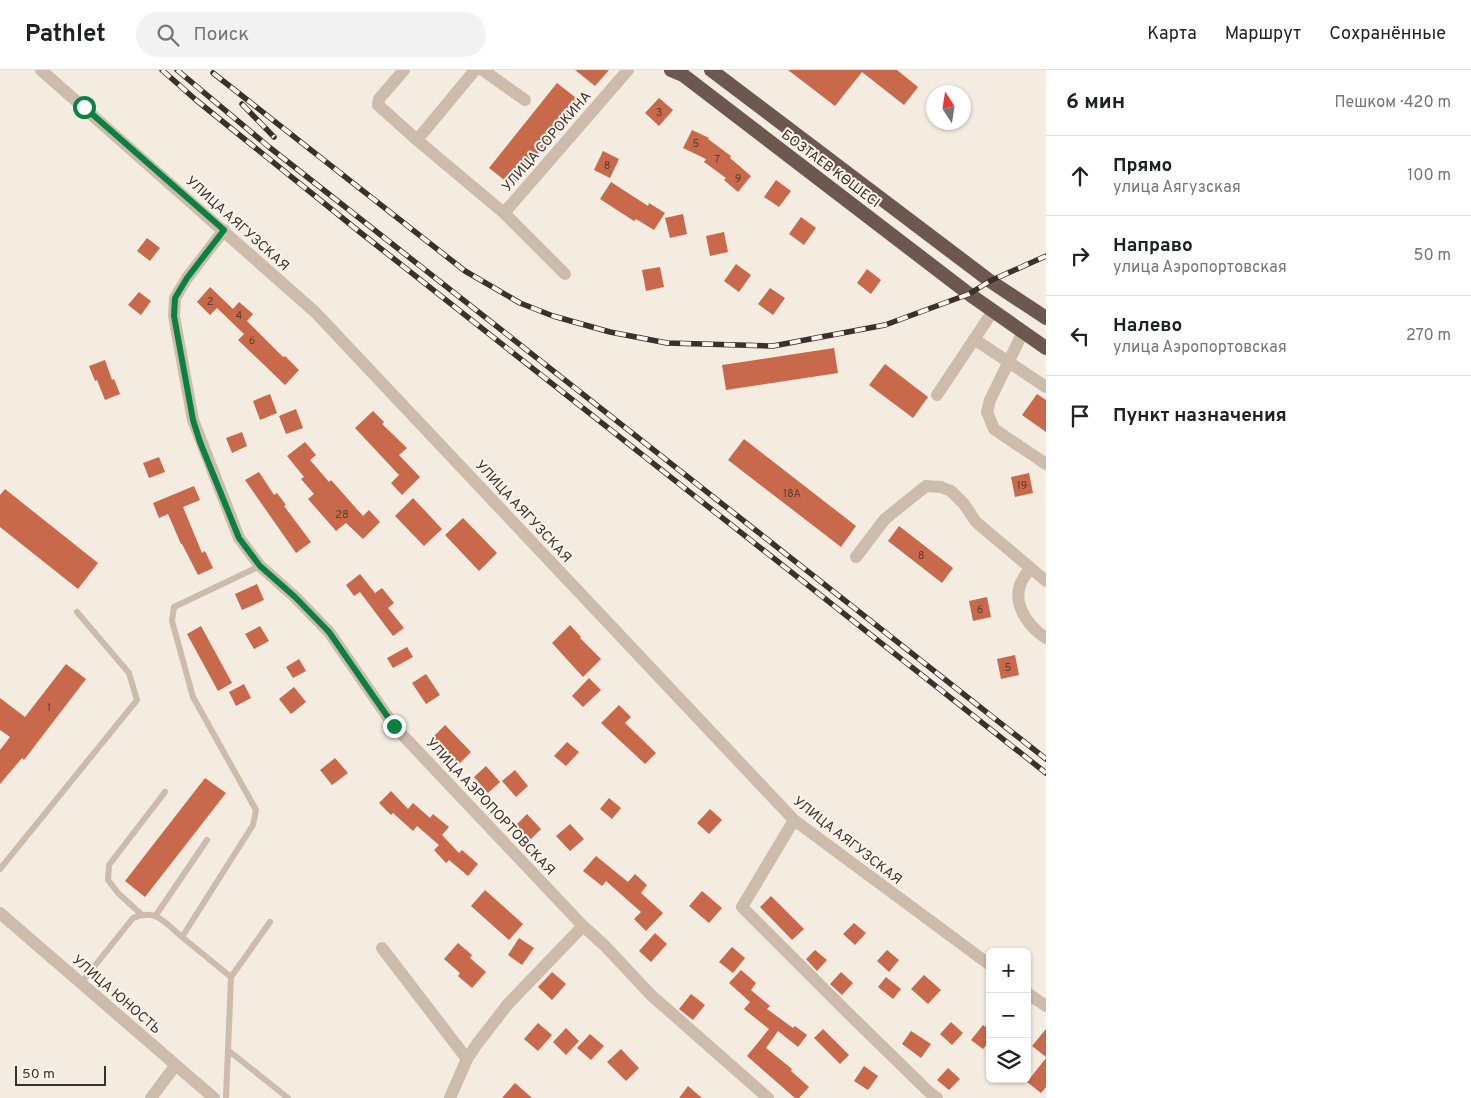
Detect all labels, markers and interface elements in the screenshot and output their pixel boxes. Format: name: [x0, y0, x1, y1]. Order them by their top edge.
search box: [136, 12, 486, 57]
text: Pathlet: [25, 20, 106, 50]
icon: search: [154, 21, 182, 49]
text: Поиск: [194, 23, 249, 47]
text: Карта: [1147, 23, 1197, 46]
text: Маршрут: [1225, 23, 1301, 46]
text: Сохранённые: [1329, 23, 1446, 46]
north arrow: [926, 85, 971, 130]
street label: УЛИЦА СОРОКИНА: [499, 88, 595, 196]
text: 6 мин: [1066, 89, 1125, 116]
text: Пешком · 420 m: [1335, 93, 1451, 113]
route start: [73, 96, 96, 119]
house number: 3: [656, 106, 662, 120]
street label: БОЗТАЕВ КӨШЕСІ: [777, 127, 883, 212]
house number: 5: [693, 137, 700, 151]
house number: 7: [714, 153, 720, 167]
text: Прямо: [1113, 154, 1172, 178]
house number: 8: [604, 159, 610, 173]
icon: ahead: [1066, 162, 1094, 190]
text: 100 m: [1407, 166, 1451, 186]
house number: 9: [735, 172, 741, 186]
street label: УЛИЦА АЯГУЗСКАЯ: [182, 173, 292, 275]
text: улица Аягузская: [1113, 178, 1241, 198]
text: Направо: [1113, 234, 1193, 258]
icon: right: [1066, 242, 1094, 270]
text: 50 m: [1414, 246, 1451, 266]
text: улица Аэропортовская: [1113, 258, 1287, 278]
house number: 2: [207, 295, 213, 309]
house number: 4: [236, 309, 243, 323]
text: Налево: [1113, 314, 1182, 338]
icon: left: [1066, 322, 1094, 350]
text: 270 m: [1406, 326, 1451, 346]
house number: 6: [249, 334, 255, 348]
text: улица Аэропортовская: [1113, 338, 1287, 358]
icon: arrive: [1066, 402, 1094, 430]
text: Пункт назначения: [1113, 404, 1287, 428]
street label: УЛИЦА АЯГУЗСКАЯ: [471, 457, 575, 567]
house number: 19: [1017, 479, 1027, 493]
house number: 18А: [783, 487, 801, 501]
house number: 28: [335, 508, 349, 522]
house number: 8: [918, 549, 924, 563]
house number: 6: [977, 603, 983, 617]
house number: 5: [1005, 661, 1012, 675]
house number: 1: [47, 701, 51, 715]
route end: [383, 715, 406, 738]
street label: УЛИЦА АЭРОПОРТОВСКАЯ: [422, 735, 558, 879]
street label: УЛИЦА АЯГУЗСКАЯ: [789, 793, 905, 889]
map controls: [986, 948, 1031, 1083]
button: +: [986, 948, 1031, 993]
street label: УЛИЦА ЮНОСТЬ: [68, 952, 164, 1038]
button: −: [986, 993, 1031, 1038]
button: layers: [986, 1038, 1031, 1083]
scale bar: [15, 1063, 106, 1086]
text: 50 m: [22, 1066, 55, 1083]

